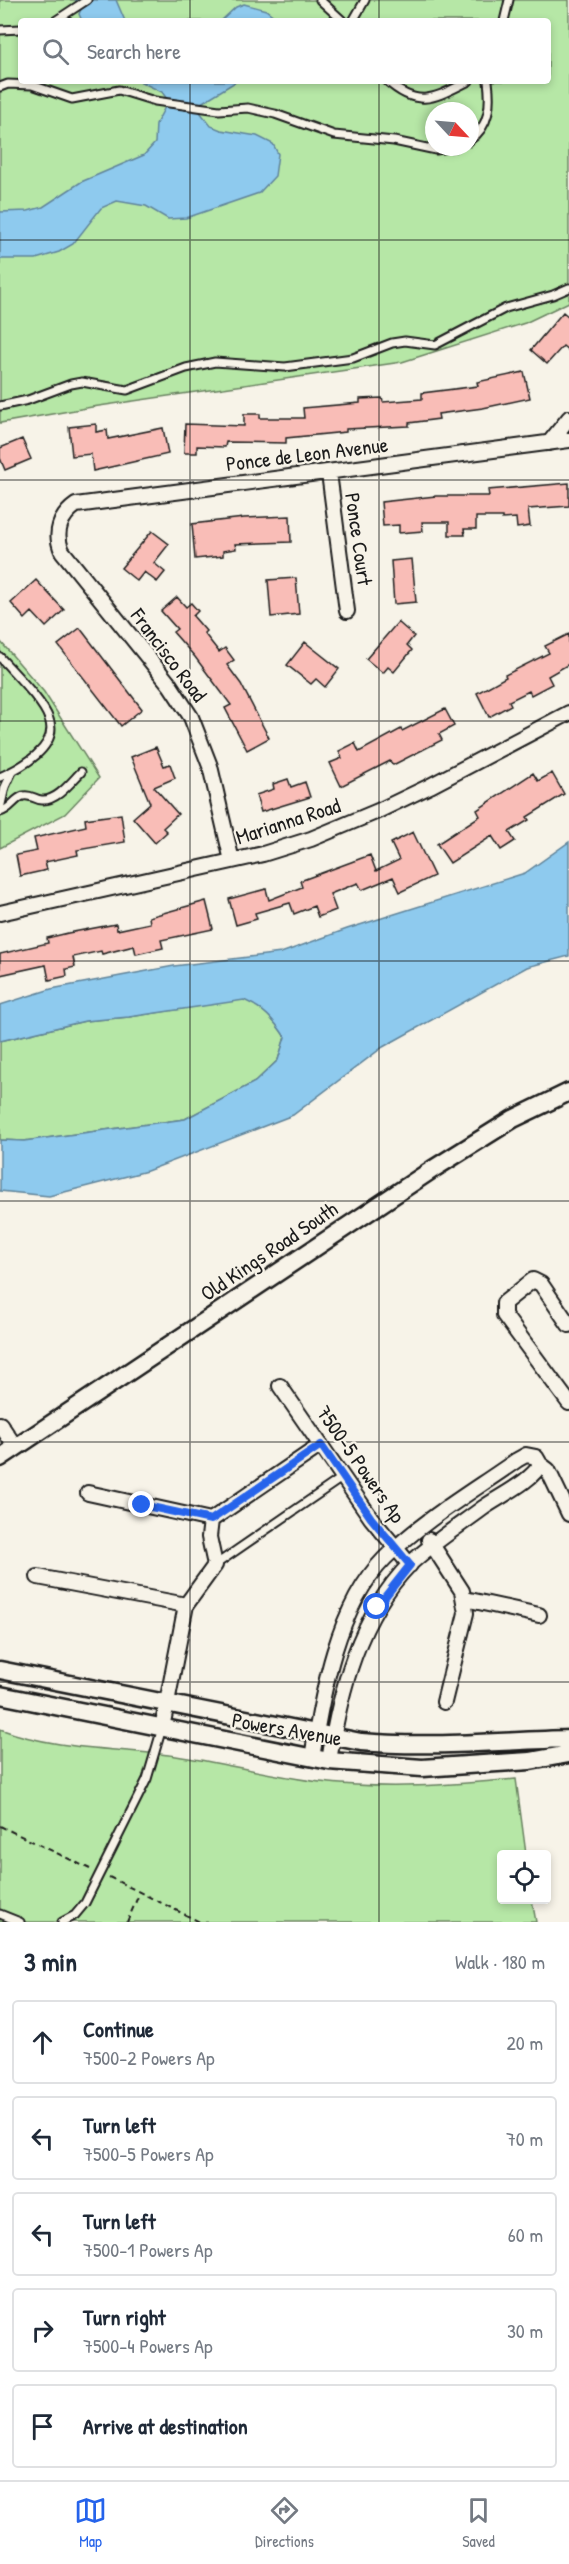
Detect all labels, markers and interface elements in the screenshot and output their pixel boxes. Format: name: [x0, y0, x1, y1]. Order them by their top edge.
search box: [18, 18, 551, 84]
icon: search: [39, 35, 72, 68]
text: Search here: [87, 36, 181, 66]
north arrow: [425, 102, 479, 156]
street label: Ponce de Leon Avenue: [224, 430, 390, 478]
street label: Ponce Court: [338, 491, 380, 588]
street label: Francisco Road: [124, 601, 214, 708]
street label: Marianna Road: [232, 790, 344, 852]
street label: Old Kings Road South: [195, 1194, 343, 1308]
street label: 7500-5 Powers Ap: [310, 1400, 412, 1529]
route end: [128, 1491, 154, 1517]
route start: [363, 1593, 389, 1619]
street label: Powers Avenue: [230, 1705, 344, 1753]
map controls: [497, 1850, 551, 1904]
button: locate: [497, 1850, 551, 1904]
text: 3 min: [24, 1944, 77, 1979]
text: Walk · 180 m: [455, 1948, 545, 1975]
text: Continue: [83, 2014, 154, 2044]
icon: ahead: [26, 2026, 59, 2059]
text: 20 m: [506, 2029, 543, 2056]
text: 7500-2 Powers Ap: [83, 2044, 215, 2071]
text: Turn left: [83, 2110, 156, 2140]
icon: left: [26, 2122, 59, 2155]
text: 70 m: [506, 2125, 543, 2152]
text: 7500-5 Powers Ap: [83, 2140, 214, 2167]
text: Turn left: [83, 2206, 156, 2236]
icon: left: [26, 2218, 59, 2251]
text: 60 m: [508, 2221, 543, 2248]
text: 7500-1 Powers Ap: [83, 2236, 212, 2263]
text: Turn right: [83, 2302, 166, 2332]
icon: right: [26, 2314, 59, 2347]
text: 30 m: [507, 2317, 543, 2344]
text: 7500-4 Powers Ap: [83, 2332, 213, 2359]
icon: arrive: [26, 2410, 59, 2443]
text: Arrive at destination: [83, 2411, 248, 2441]
tab: Map: [74, 2494, 107, 2552]
tab: Directions: [255, 2494, 314, 2552]
tab: Saved: [462, 2494, 495, 2552]

